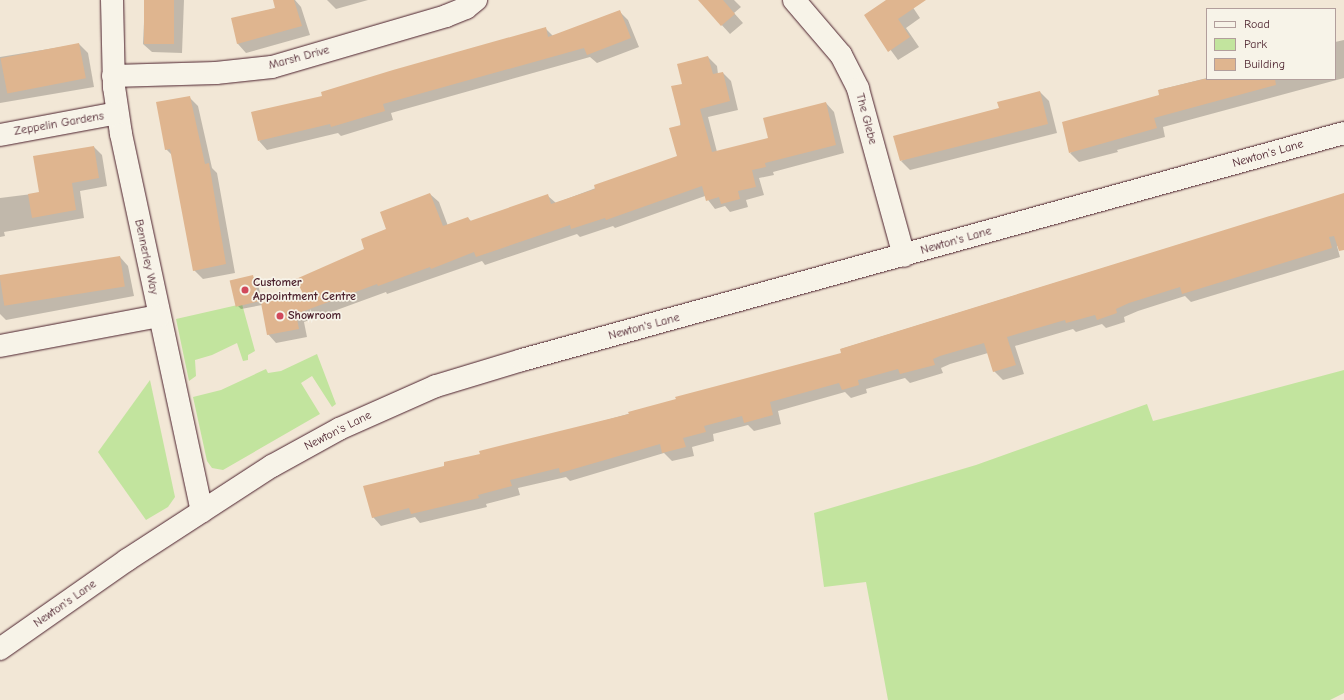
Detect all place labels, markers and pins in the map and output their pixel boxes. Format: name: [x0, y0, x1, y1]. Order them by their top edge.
place label: Customer Appointment Centre: [253, 276, 356, 304]
marker: Customer Appointment Centre: [240, 285, 250, 295]
place label: Showroom: [288, 309, 341, 323]
marker: Showroom: [275, 311, 285, 321]

